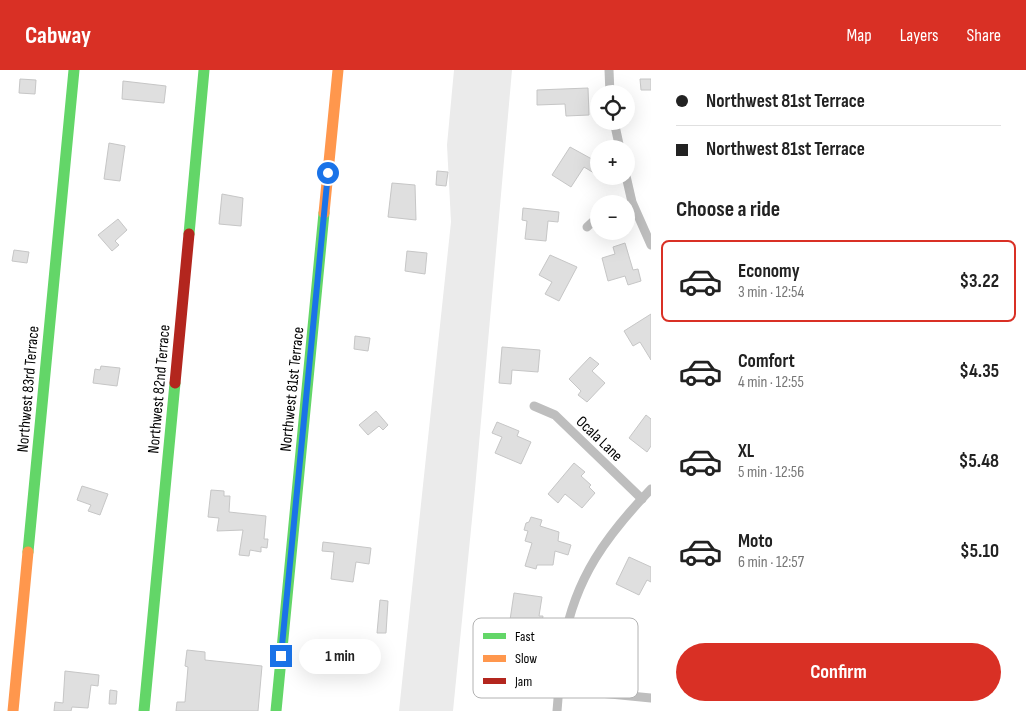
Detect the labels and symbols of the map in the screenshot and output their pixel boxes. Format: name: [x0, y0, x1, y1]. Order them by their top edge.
route start: [317, 162, 339, 184]
street label: Northwest 82nd Terrace: [144, 324, 175, 454]
street label: Northwest 83rd Terrace: [14, 325, 43, 453]
street label: Northwest 81st Terrace: [276, 326, 308, 452]
street label: Ocala Lane: [572, 412, 626, 466]
legend: [473, 618, 638, 698]
text: Fast: [515, 628, 535, 645]
callout: 1 min: [298, 638, 381, 674]
route end: [270, 645, 292, 667]
text: Slow: [515, 650, 537, 667]
text: Jam: [514, 673, 532, 690]

